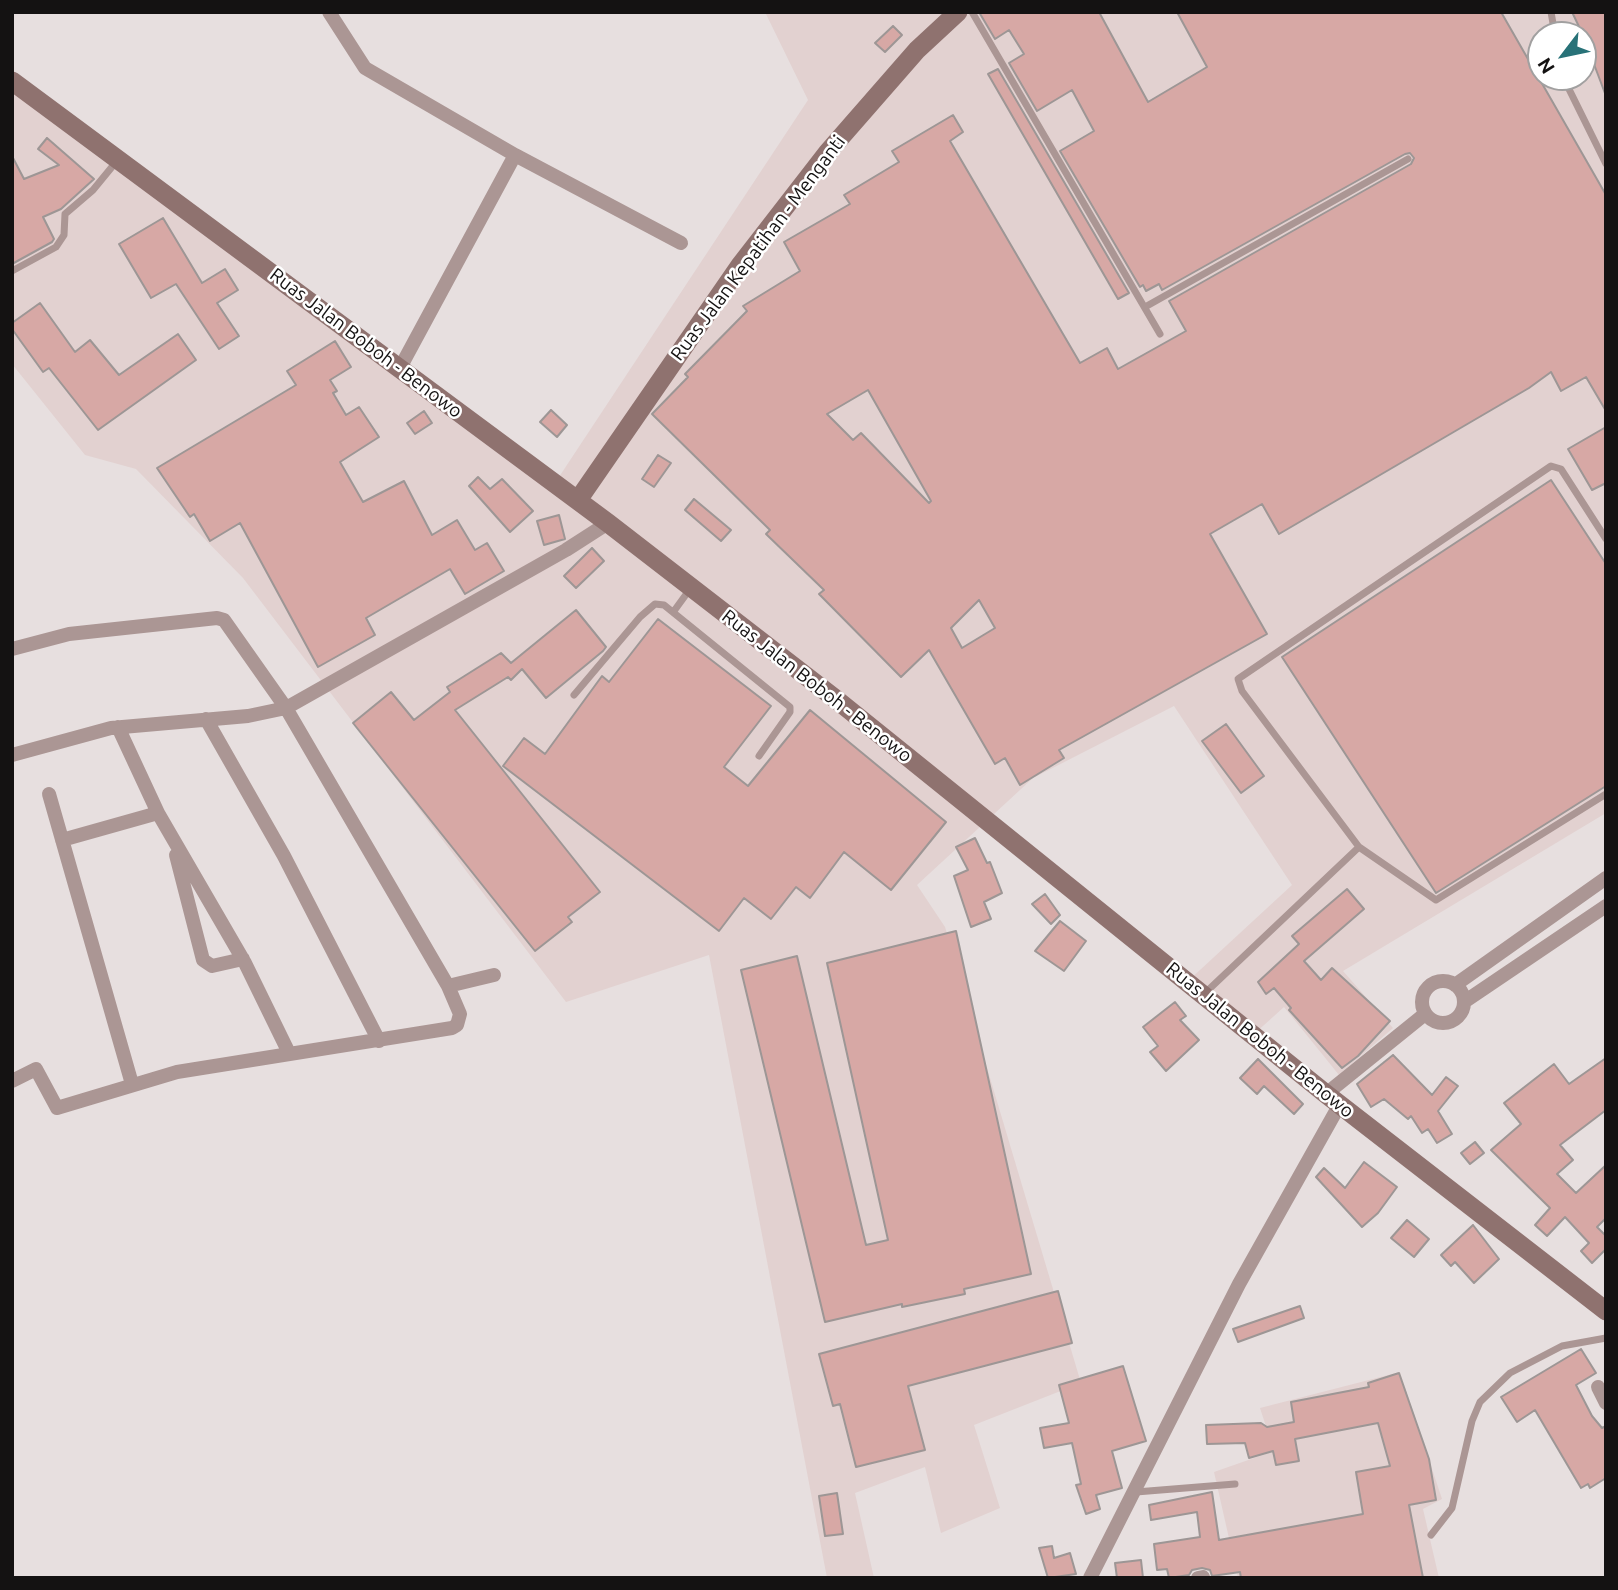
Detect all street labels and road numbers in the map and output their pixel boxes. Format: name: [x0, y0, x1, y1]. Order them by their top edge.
street label: Ruas Jalan Kepatihan - Menganti: [666, 131, 850, 365]
street label: Ruas Jalan Boboh - Benowo: [265, 263, 467, 423]
street label: Ruas Jalan Boboh - Benowo: [717, 605, 917, 767]
street label: Ruas Jalan Boboh - Benowo: [1162, 957, 1358, 1123]

